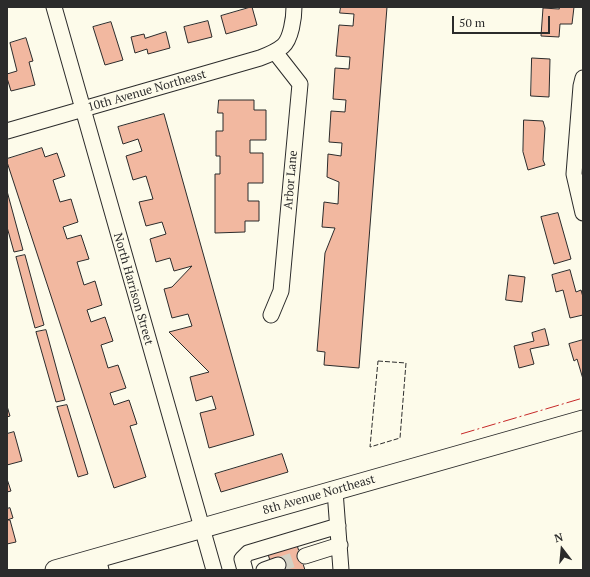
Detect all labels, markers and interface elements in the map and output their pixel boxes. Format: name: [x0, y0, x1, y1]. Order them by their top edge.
scale bar: [454, 8, 552, 34]
text: 50 m: [459, 15, 485, 30]
street label: 10th Avenue Northeast: [86, 67, 208, 115]
street label: Arbor Lane: [281, 150, 301, 210]
street label: North Harrison Street: [110, 231, 156, 347]
street label: 8th Avenue Northeast: [261, 472, 377, 518]
north arrow: [542, 529, 582, 569]
text: N: [553, 530, 565, 545]

